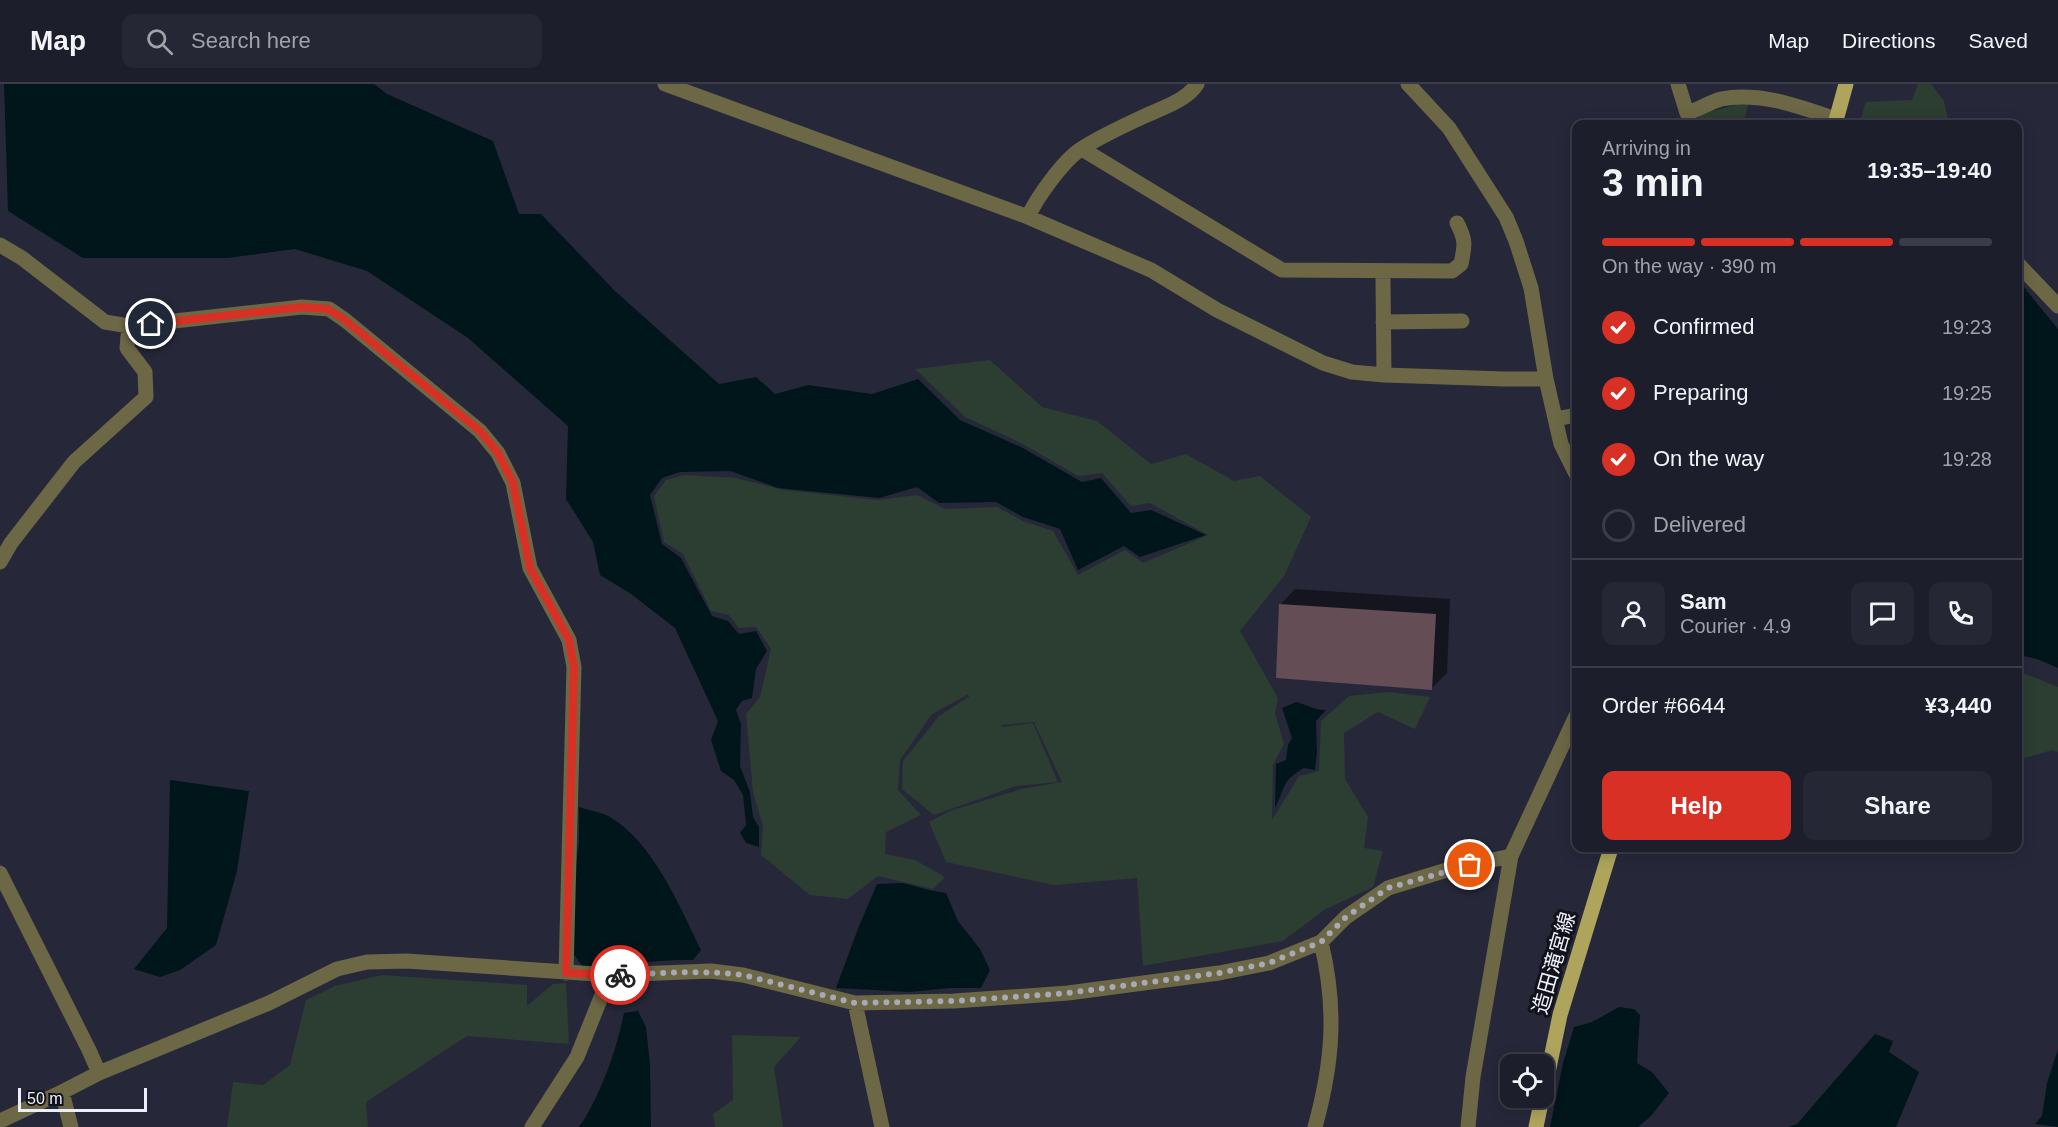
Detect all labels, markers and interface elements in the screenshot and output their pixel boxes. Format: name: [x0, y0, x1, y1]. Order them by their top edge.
search box: [122, 14, 542, 68]
text: Map: [30, 25, 86, 56]
icon: search: [143, 25, 176, 58]
text: Search here: [191, 28, 311, 53]
text: Map: [1768, 29, 1809, 52]
text: Directions: [1842, 29, 1935, 52]
text: Saved: [1968, 29, 2028, 52]
text: Arriving in: [1602, 137, 1691, 159]
text: 19:35–19:40: [1867, 158, 1992, 183]
text: 3 min: [1602, 161, 1704, 204]
text: On the way · 390 m: [1602, 255, 1777, 277]
pin: [125, 298, 176, 349]
icon: home: [134, 307, 167, 340]
icon: check: [1602, 311, 1635, 344]
text: Confirmed: [1653, 314, 1754, 339]
text: 19:23: [1942, 316, 1992, 338]
icon: check: [1602, 377, 1635, 410]
text: Preparing: [1653, 380, 1748, 405]
text: 19:25: [1942, 382, 1992, 404]
icon: check: [1602, 443, 1635, 476]
text: On the way: [1653, 446, 1764, 471]
text: 19:28: [1942, 448, 1992, 470]
text: Delivered: [1653, 512, 1746, 537]
button: person: [1602, 582, 1665, 645]
button: chat: [1851, 582, 1914, 645]
button: phone: [1929, 582, 1992, 645]
text: Sam: [1680, 589, 1726, 614]
text: Courier · 4.9: [1680, 615, 1791, 637]
text: Order #6644: [1602, 693, 1726, 718]
text: ¥3,440: [1925, 693, 1992, 718]
button: Help: [1602, 771, 1791, 840]
button: Share: [1803, 771, 1992, 840]
pin: [1444, 839, 1495, 890]
icon: bag: [1453, 848, 1486, 881]
street label: 造田滝宮線: [1528, 909, 1579, 1016]
courier: [590, 945, 650, 1005]
icon: bike: [604, 959, 637, 992]
map controls: [1500, 1054, 1554, 1108]
button: locate: [1500, 1054, 1554, 1108]
scale bar: [18, 1085, 147, 1112]
text: 50 m: [27, 1090, 63, 1107]

